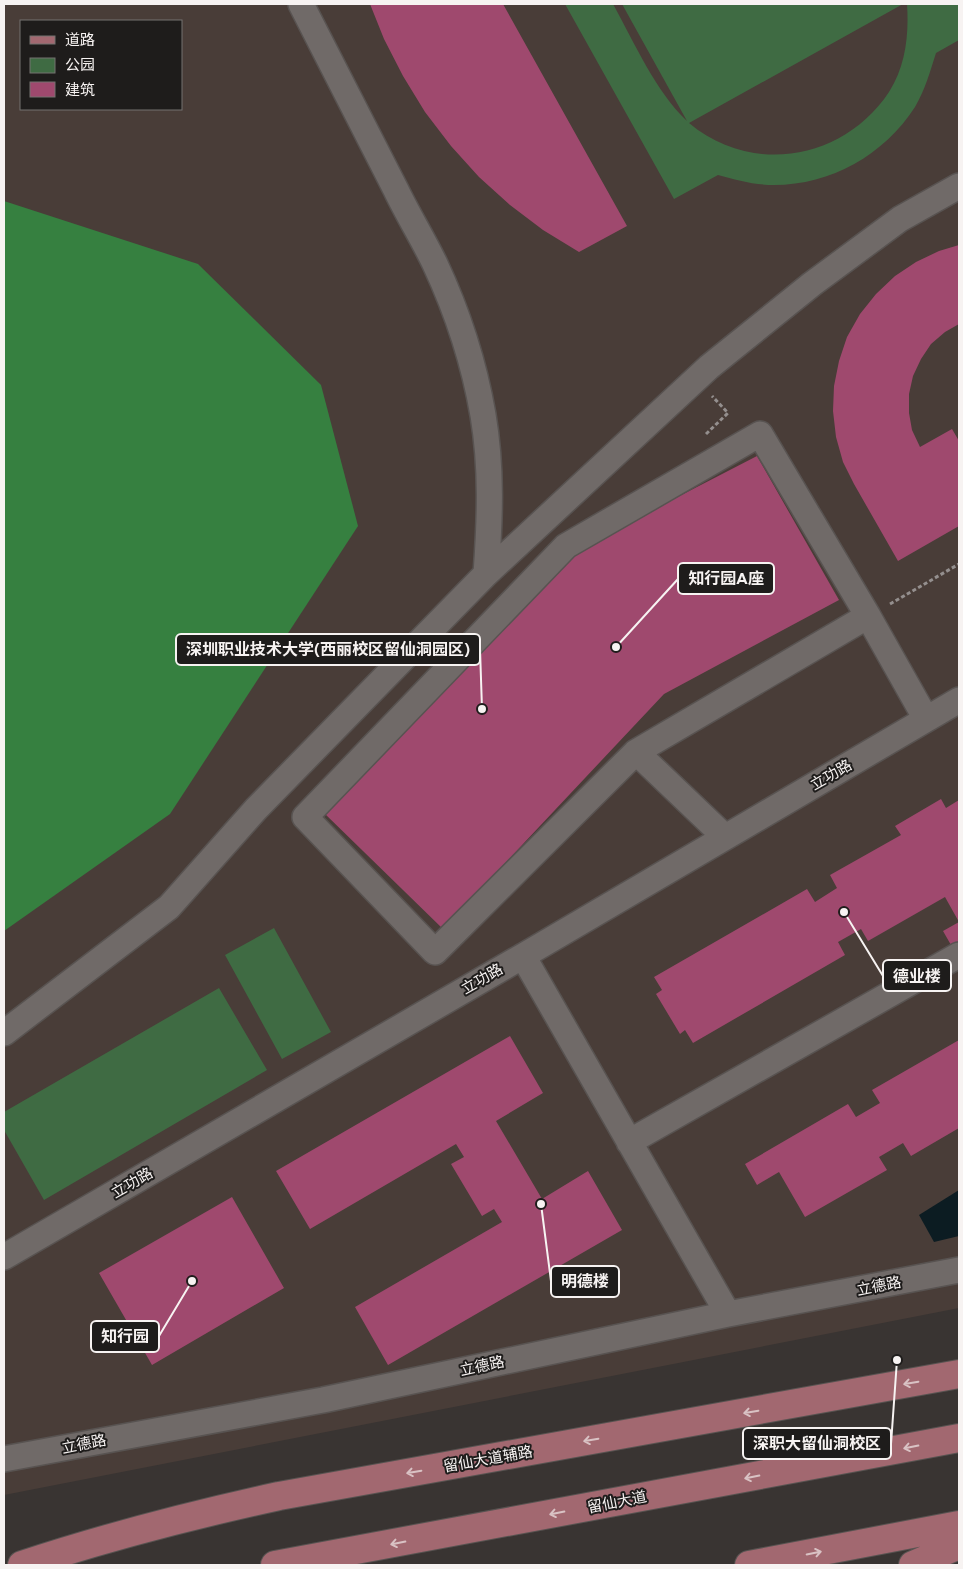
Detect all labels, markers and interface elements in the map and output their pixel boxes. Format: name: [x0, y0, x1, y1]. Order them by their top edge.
legend: [20, 20, 182, 110]
text: 道路: [65, 31, 95, 49]
text: 公园: [65, 56, 95, 74]
text: 建筑: [65, 81, 95, 99]
callout: 知行园A座: [678, 563, 774, 594]
text: 知行园A座: [688, 569, 764, 588]
callout: 深圳职业技术大学(西丽校区留仙洞园区): [176, 634, 480, 665]
text: 深圳职业技术大学(西丽校区留仙洞园区): [186, 640, 470, 659]
street label: 立功路: [807, 756, 855, 794]
street label: 立功路: [458, 960, 506, 998]
callout: 德业楼: [883, 960, 951, 991]
text: 德业楼: [893, 967, 941, 986]
street label: 立功路: [108, 1164, 156, 1202]
callout: 明德楼: [551, 1266, 619, 1297]
text: 明德楼: [561, 1272, 609, 1291]
street label: 立德路: [855, 1273, 903, 1299]
callout: 知行园: [91, 1321, 159, 1352]
text: 知行园: [101, 1327, 149, 1346]
street label: 立德路: [458, 1353, 506, 1379]
one-way arrow: [904, 1378, 920, 1388]
one-way arrow: [744, 1407, 760, 1417]
callout: 深职大留仙洞校区: [743, 1428, 891, 1459]
street label: 立德路: [60, 1431, 108, 1457]
text: 深职大留仙洞校区: [753, 1434, 881, 1453]
one-way arrow: [584, 1436, 600, 1446]
street label: 留仙大道辅路: [442, 1442, 534, 1476]
one-way arrow: [904, 1443, 920, 1453]
one-way arrow: [407, 1468, 423, 1478]
one-way arrow: [744, 1473, 760, 1482]
street label: 留仙大道: [586, 1487, 648, 1517]
one-way arrow: [550, 1509, 566, 1518]
one-way arrow: [390, 1538, 406, 1548]
one-way arrow: [806, 1547, 822, 1557]

